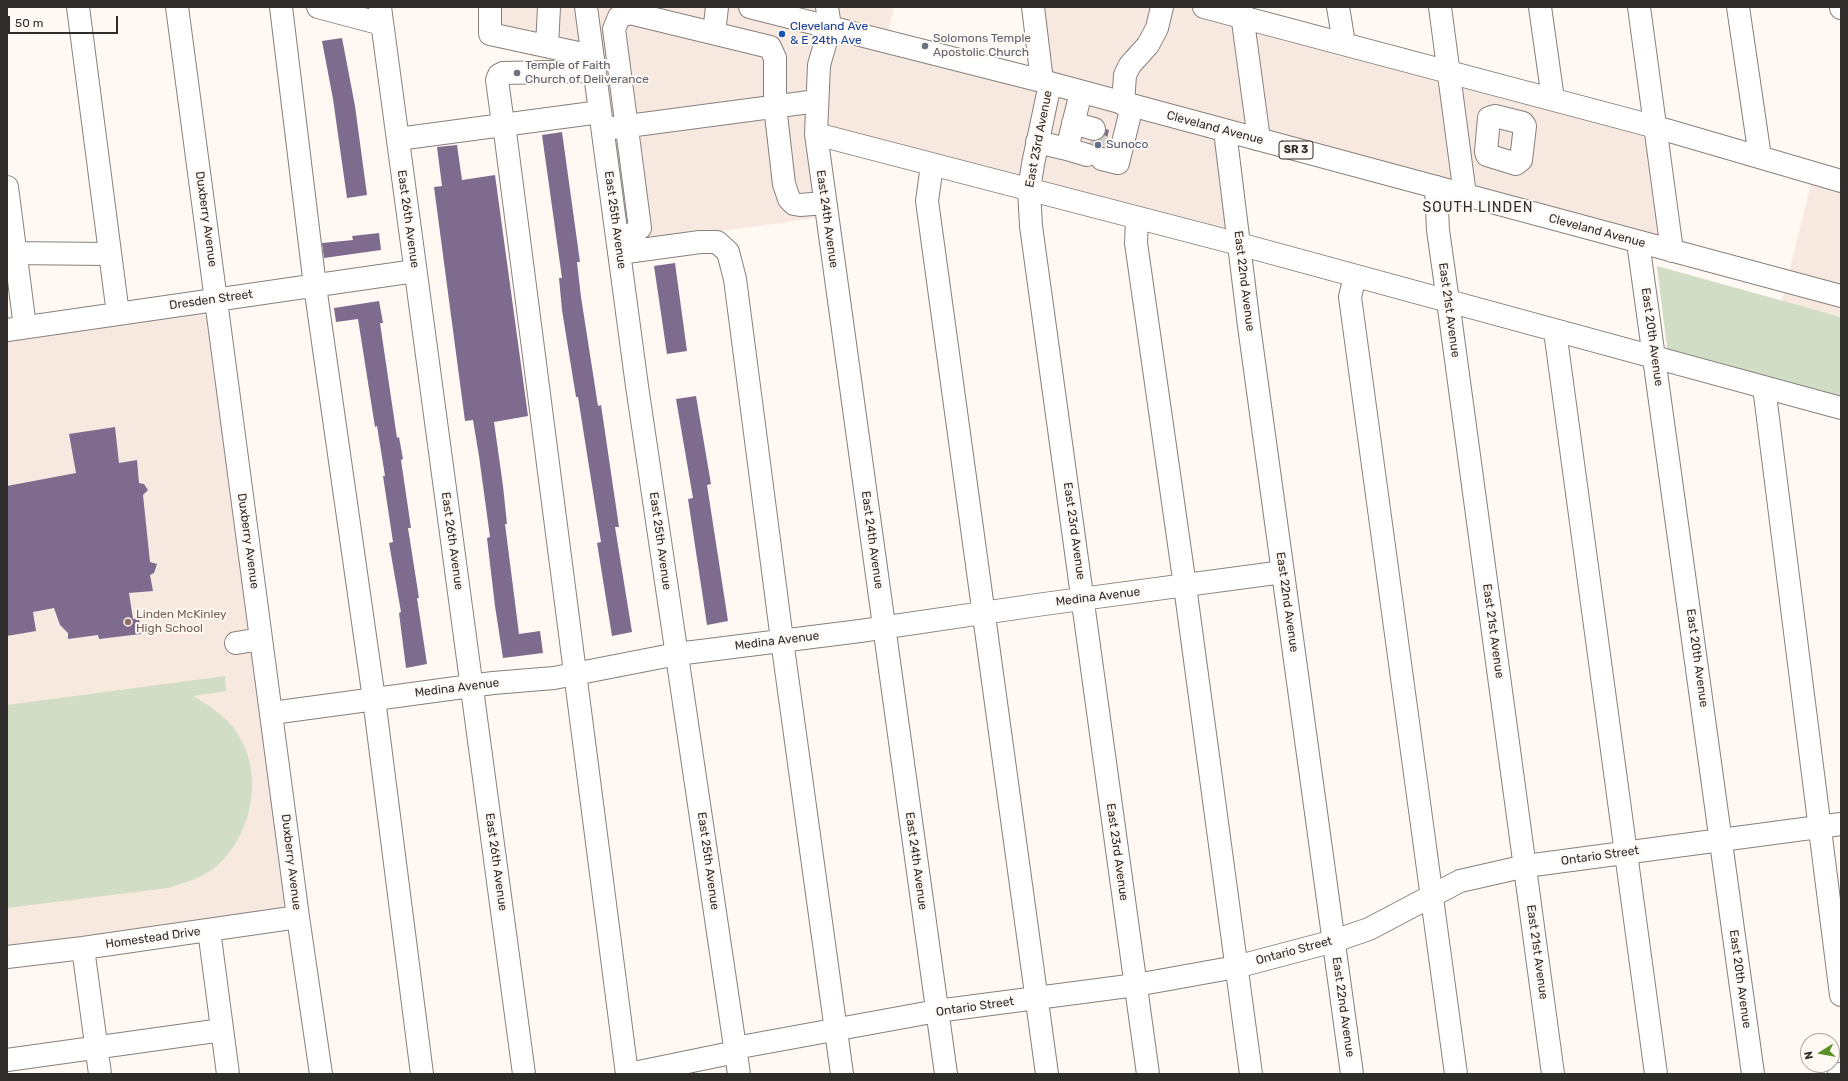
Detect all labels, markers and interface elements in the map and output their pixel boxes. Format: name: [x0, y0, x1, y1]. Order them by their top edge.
scale bar: [10, 8, 120, 34]
text: 50 m: [15, 16, 43, 30]
place label: Cleveland Ave & E 24th Ave: [790, 20, 868, 48]
marker: Cleveland Ave & E 24th Ave: [777, 29, 787, 39]
place label: Solomons Temple Apostolic Church: [933, 32, 1031, 60]
marker: Solomons Temple Apostolic Church: [920, 41, 930, 51]
place label: Temple of Faith Church of Deliverance: [525, 59, 649, 87]
marker: Temple of Faith Church of Deliverance: [512, 68, 522, 78]
street label: East 23rd Avenue: [1023, 89, 1055, 189]
street label: Cleveland Avenue: [1165, 108, 1265, 148]
place label: Sunoco: [1106, 138, 1148, 152]
marker: Sunoco: [1093, 140, 1103, 150]
road number: SR 3: [1279, 141, 1313, 159]
street label: East 26th Avenue: [394, 169, 422, 269]
street label: East 24th Avenue: [813, 169, 841, 269]
street label: Duxberry Avenue: [192, 170, 220, 268]
street label: East 25th Avenue: [601, 170, 629, 270]
district label: SOUTH LINDEN: [1423, 200, 1533, 216]
street label: Cleveland Avenue: [1547, 211, 1647, 251]
street label: East 22nd Avenue: [1231, 230, 1257, 332]
street label: East 21st Avenue: [1435, 262, 1463, 358]
street label: Dresden Street: [168, 287, 254, 313]
street label: East 20th Avenue: [1638, 287, 1666, 387]
street label: East 23rd Avenue: [1060, 481, 1088, 581]
street label: East 24th Avenue: [858, 490, 886, 590]
street label: East 26th Avenue: [438, 491, 466, 591]
street label: East 25th Avenue: [646, 491, 674, 591]
street label: Duxberry Avenue: [234, 492, 262, 590]
street label: East 22nd Avenue: [1273, 551, 1301, 653]
street label: East 21st Avenue: [1479, 583, 1507, 679]
street label: Medina Avenue: [1055, 585, 1141, 609]
place label: Linden McKinley High School: [136, 608, 227, 636]
street label: East 20th Avenue: [1683, 608, 1711, 708]
marker: Linden McKinley High School: [123, 617, 133, 627]
street label: Medina Avenue: [734, 629, 820, 653]
street label: Medina Avenue: [414, 676, 500, 700]
street label: East 23rd Avenue: [1103, 802, 1131, 902]
street label: East 25th Avenue: [694, 811, 722, 911]
street label: East 24th Avenue: [902, 811, 930, 911]
street label: East 26th Avenue: [482, 812, 510, 912]
street label: Duxberry Avenue: [278, 813, 304, 911]
street label: Ontario Street: [1560, 843, 1640, 869]
street label: East 21st Avenue: [1523, 904, 1551, 1000]
street label: Homestead Drive: [104, 924, 202, 952]
street label: East 20th Avenue: [1726, 929, 1754, 1029]
street label: Ontario Street: [1254, 934, 1334, 968]
street label: East 22nd Avenue: [1329, 956, 1357, 1058]
street label: Ontario Street: [935, 994, 1015, 1020]
north arrow: [1800, 1033, 1840, 1073]
text: N: [1802, 1050, 1816, 1060]

